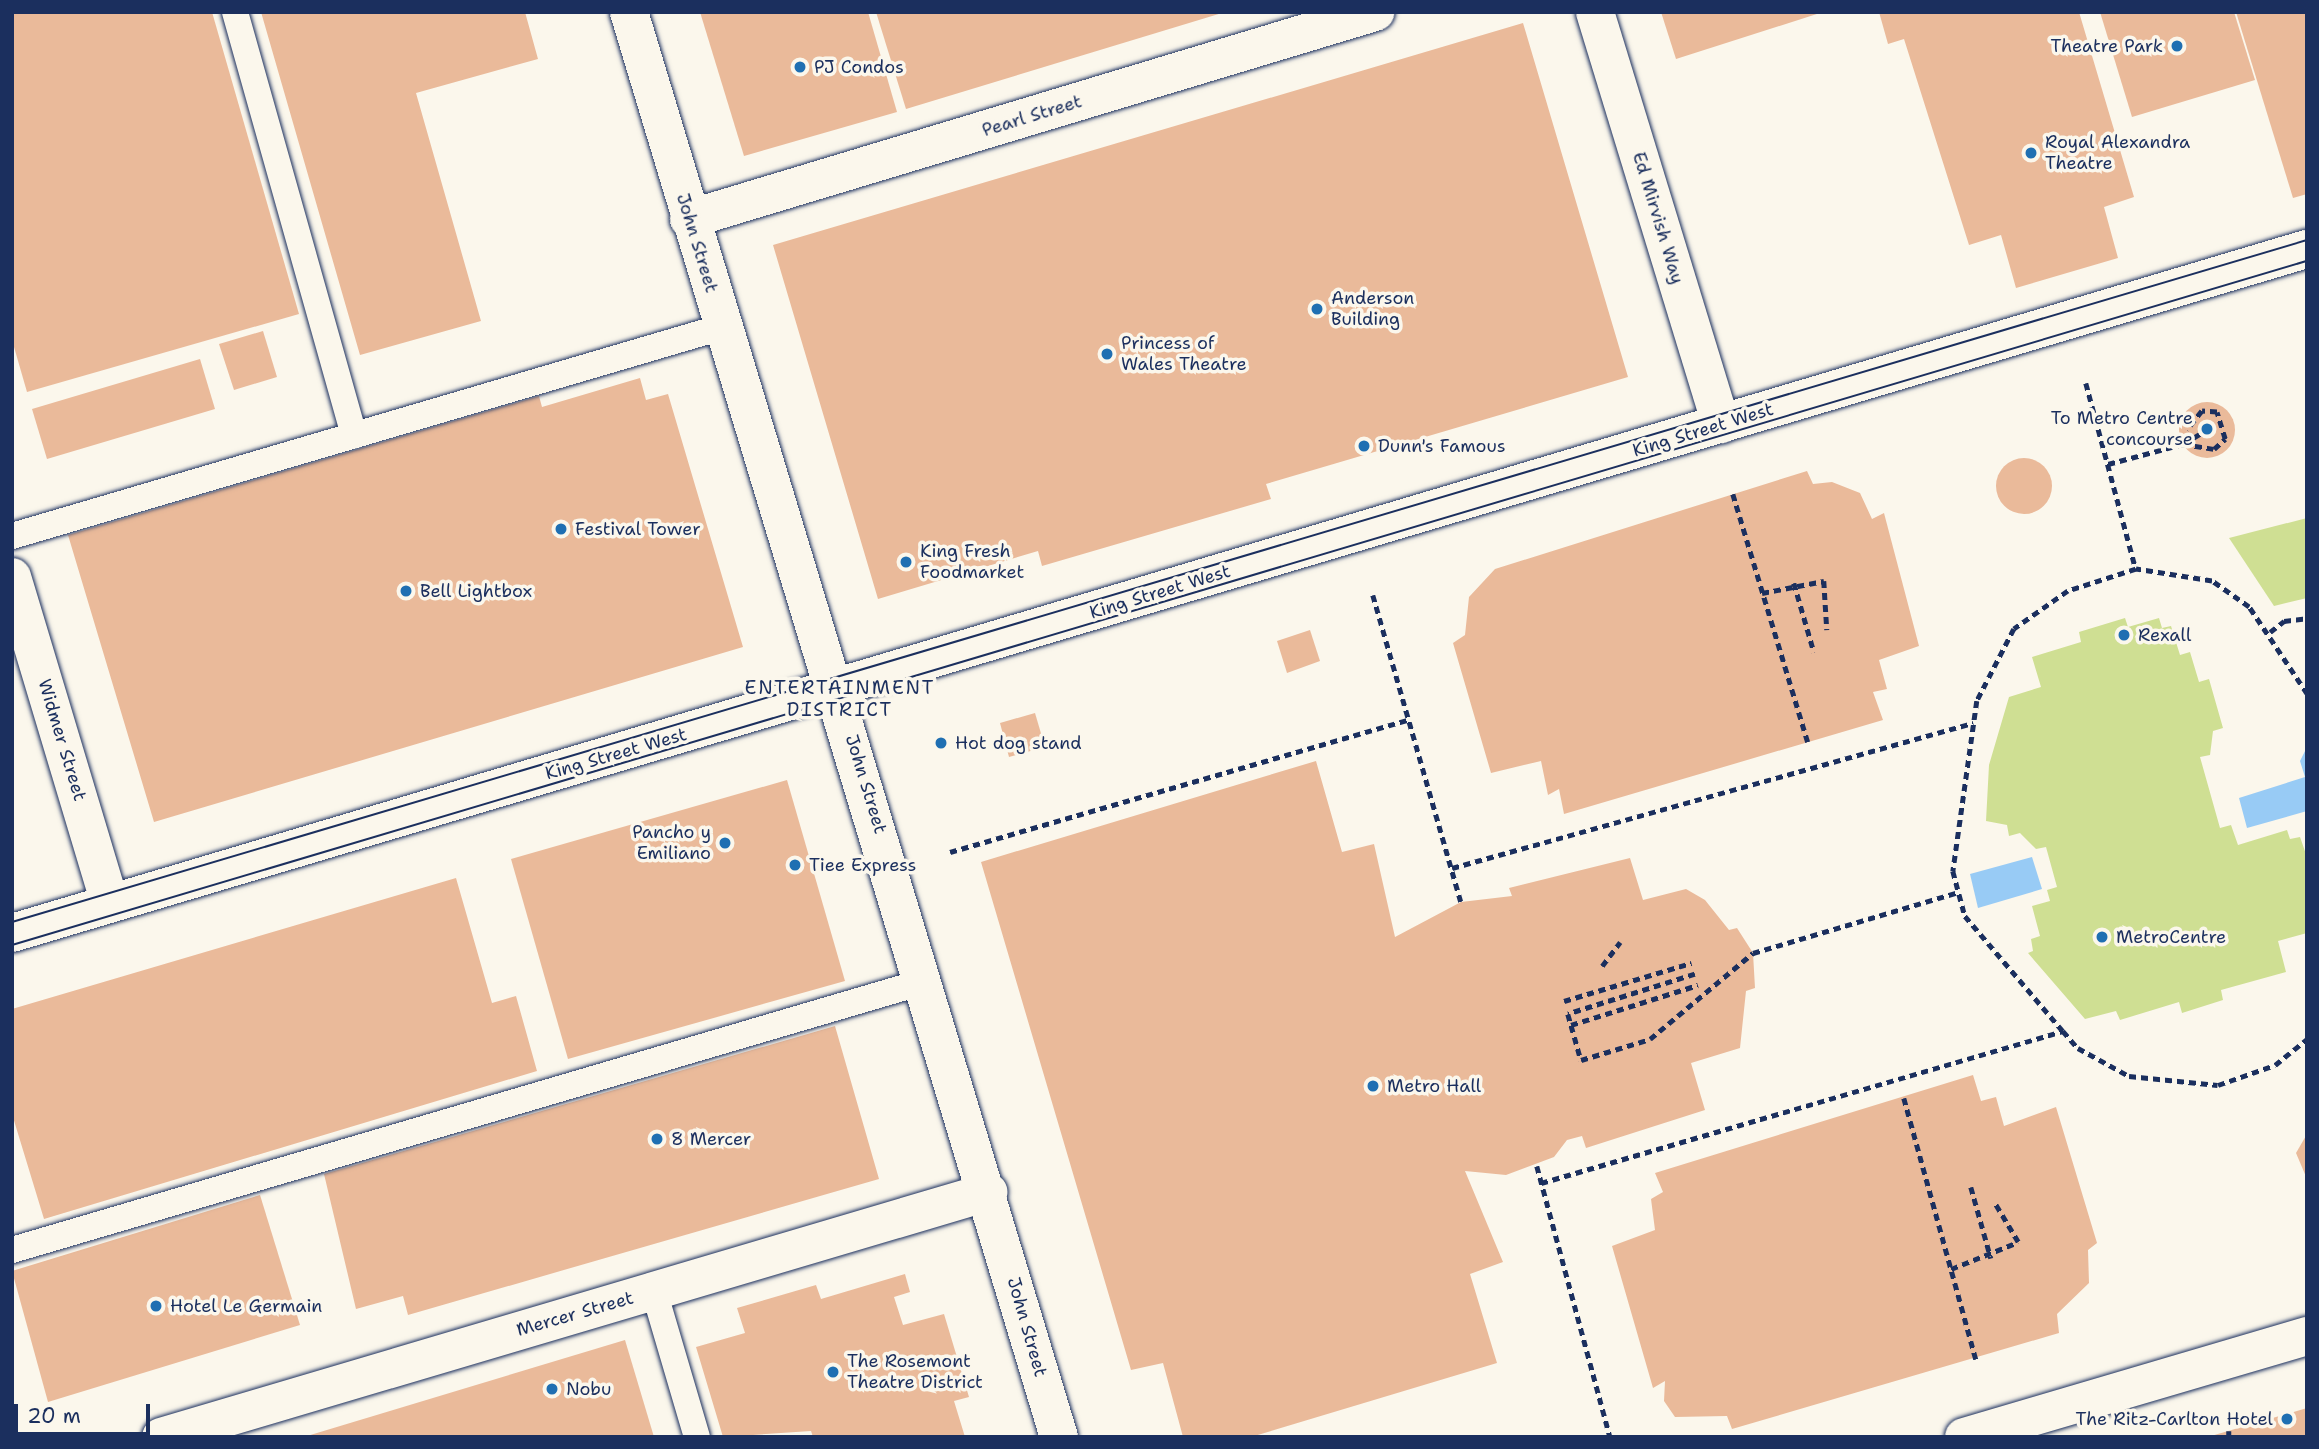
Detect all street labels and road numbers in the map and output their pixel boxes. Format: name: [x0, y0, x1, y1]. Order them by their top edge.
street label: Pearl Street: [980, 91, 1084, 141]
street label: Ed Mirvish Way: [1628, 149, 1688, 287]
street label: John Street: [672, 191, 722, 295]
street label: King Street West: [1630, 398, 1776, 462]
street label: King Street West: [1087, 560, 1233, 624]
street label: Widmer Street: [33, 676, 91, 804]
street label: King Street West: [543, 723, 689, 785]
street label: John Street: [841, 732, 891, 836]
street label: John Street: [1002, 1275, 1052, 1379]
street label: Mercer Street: [514, 1287, 636, 1341]

